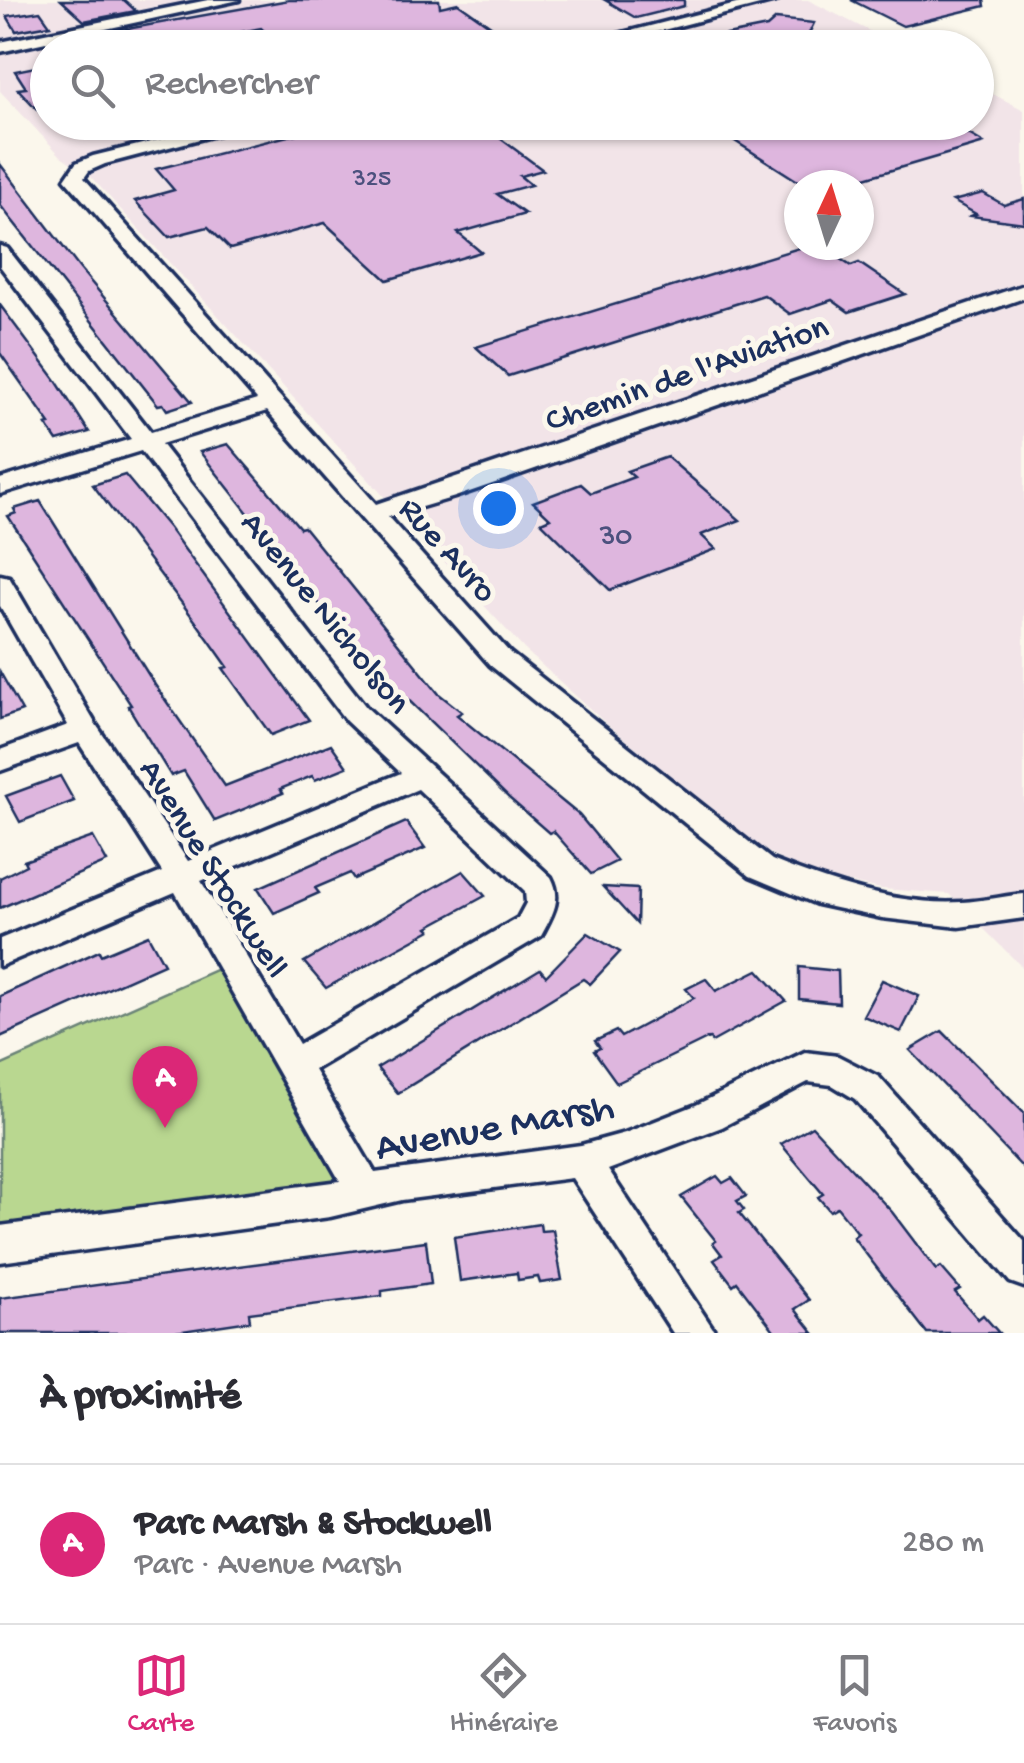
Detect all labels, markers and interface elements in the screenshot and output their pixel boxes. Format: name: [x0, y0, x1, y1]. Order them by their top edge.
search box: [30, 30, 994, 140]
icon: search: [65, 58, 120, 113]
text: Rechercher: [145, 63, 317, 107]
house number: 325: [352, 166, 391, 195]
north arrow: [784, 170, 874, 260]
street label: Chemin de l'Aviation: [541, 308, 835, 444]
your location: [473, 483, 524, 534]
street label: Rue Avro: [388, 490, 504, 613]
street label: Avenue Nicholson: [230, 505, 418, 724]
house number: 30: [599, 521, 632, 556]
street label: Avenue Stockwell: [128, 753, 295, 987]
pin: A: [132, 1046, 198, 1128]
street label: Avenue Marsh: [372, 1085, 619, 1175]
text: À proximité: [40, 1374, 241, 1423]
text: Parc Marsh & Stockwell: [135, 1503, 492, 1547]
text: A: [63, 1525, 82, 1563]
text: 280 m: [902, 1525, 984, 1563]
text: Parc · Avenue Marsh: [135, 1547, 402, 1585]
tab: Carte: [128, 1648, 194, 1741]
tab: Itinéraire: [450, 1648, 558, 1741]
tab: Favoris: [813, 1648, 896, 1741]

